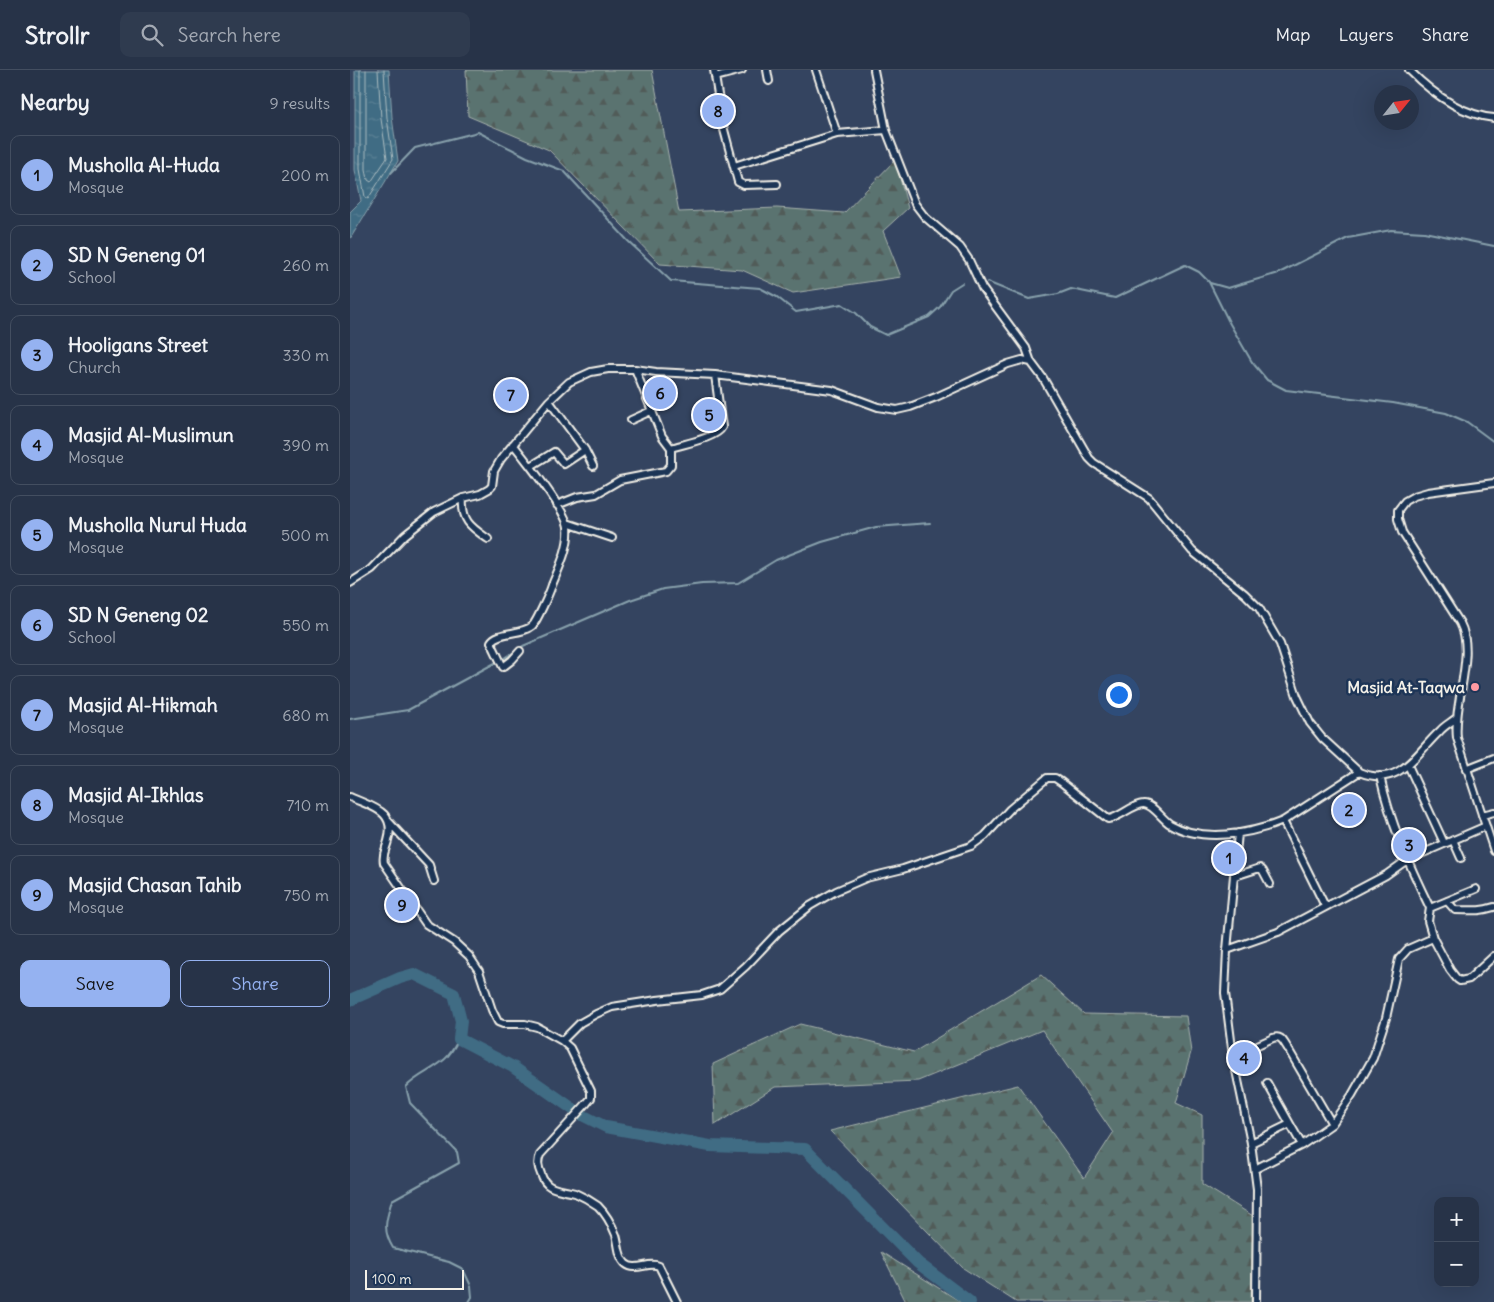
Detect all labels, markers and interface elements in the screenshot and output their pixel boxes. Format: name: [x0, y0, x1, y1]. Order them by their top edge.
search box: [120, 12, 470, 57]
text: Strollr: [25, 20, 90, 50]
icon: search: [138, 21, 166, 49]
text: Search here: [178, 23, 281, 47]
text: Map: [1275, 23, 1310, 46]
text: Layers: [1338, 23, 1394, 46]
text: Share: [1422, 23, 1469, 46]
north arrow: [1374, 85, 1419, 130]
text: Nearby: [20, 89, 90, 116]
pin: 8: [702, 92, 734, 130]
text: 9 results: [269, 93, 330, 113]
text: Musholla Al-Huda: [68, 153, 220, 177]
text: 1: [34, 165, 40, 185]
text: 200 m: [281, 165, 329, 185]
text: Mosque: [68, 177, 124, 197]
text: SD N Geneng 01: [68, 243, 206, 267]
text: 2: [33, 255, 41, 275]
text: 260 m: [283, 255, 329, 275]
text: School: [68, 267, 116, 287]
text: Hooligans Street: [68, 333, 208, 357]
text: 3: [32, 345, 42, 365]
text: 330 m: [282, 345, 329, 365]
text: Church: [68, 357, 121, 377]
pin: 6: [644, 374, 676, 412]
pin: 7: [495, 376, 527, 414]
pin: 5: [693, 396, 725, 434]
text: Masjid Al-Muslimun: [68, 423, 234, 447]
text: 4: [32, 435, 42, 455]
text: 390 m: [282, 435, 329, 455]
text: Mosque: [68, 447, 124, 467]
text: Musholla Nurul Huda: [68, 513, 247, 537]
text: 5: [32, 525, 42, 545]
text: 500 m: [281, 525, 329, 545]
text: Mosque: [68, 537, 124, 557]
text: SD N Geneng 02: [68, 603, 208, 627]
text: 6: [32, 615, 42, 635]
text: 550 m: [282, 615, 329, 635]
text: School: [68, 627, 116, 647]
place label: Masjid At-Taqwa: [1347, 677, 1465, 698]
marker: Masjid At-Taqwa: [1469, 681, 1481, 693]
your location: [1106, 682, 1132, 708]
text: Masjid Al-Hikmah: [68, 693, 218, 717]
text: 7: [33, 705, 41, 725]
text: 680 m: [282, 705, 329, 725]
text: Mosque: [68, 717, 124, 737]
text: Masjid Al-Ikhlas: [68, 783, 204, 807]
pin: 2: [1333, 791, 1365, 829]
text: 8: [32, 795, 42, 815]
text: 710 m: [286, 795, 329, 815]
text: Mosque: [68, 807, 124, 827]
pin: 3: [1393, 826, 1425, 864]
pin: 1: [1213, 839, 1245, 877]
text: Masjid Chasan Tahib: [68, 873, 242, 897]
text: 9: [32, 885, 42, 905]
text: 750 m: [284, 885, 329, 905]
pin: 9: [386, 886, 418, 924]
text: Mosque: [68, 897, 124, 917]
button: Save: [20, 960, 170, 1007]
button: Share: [180, 960, 330, 1007]
pin: 4: [1228, 1039, 1260, 1077]
map controls: [1434, 1197, 1479, 1287]
button: +: [1434, 1197, 1479, 1242]
button: −: [1434, 1242, 1479, 1287]
scale bar: [365, 1267, 464, 1290]
text: 100 m: [372, 1270, 412, 1288]

